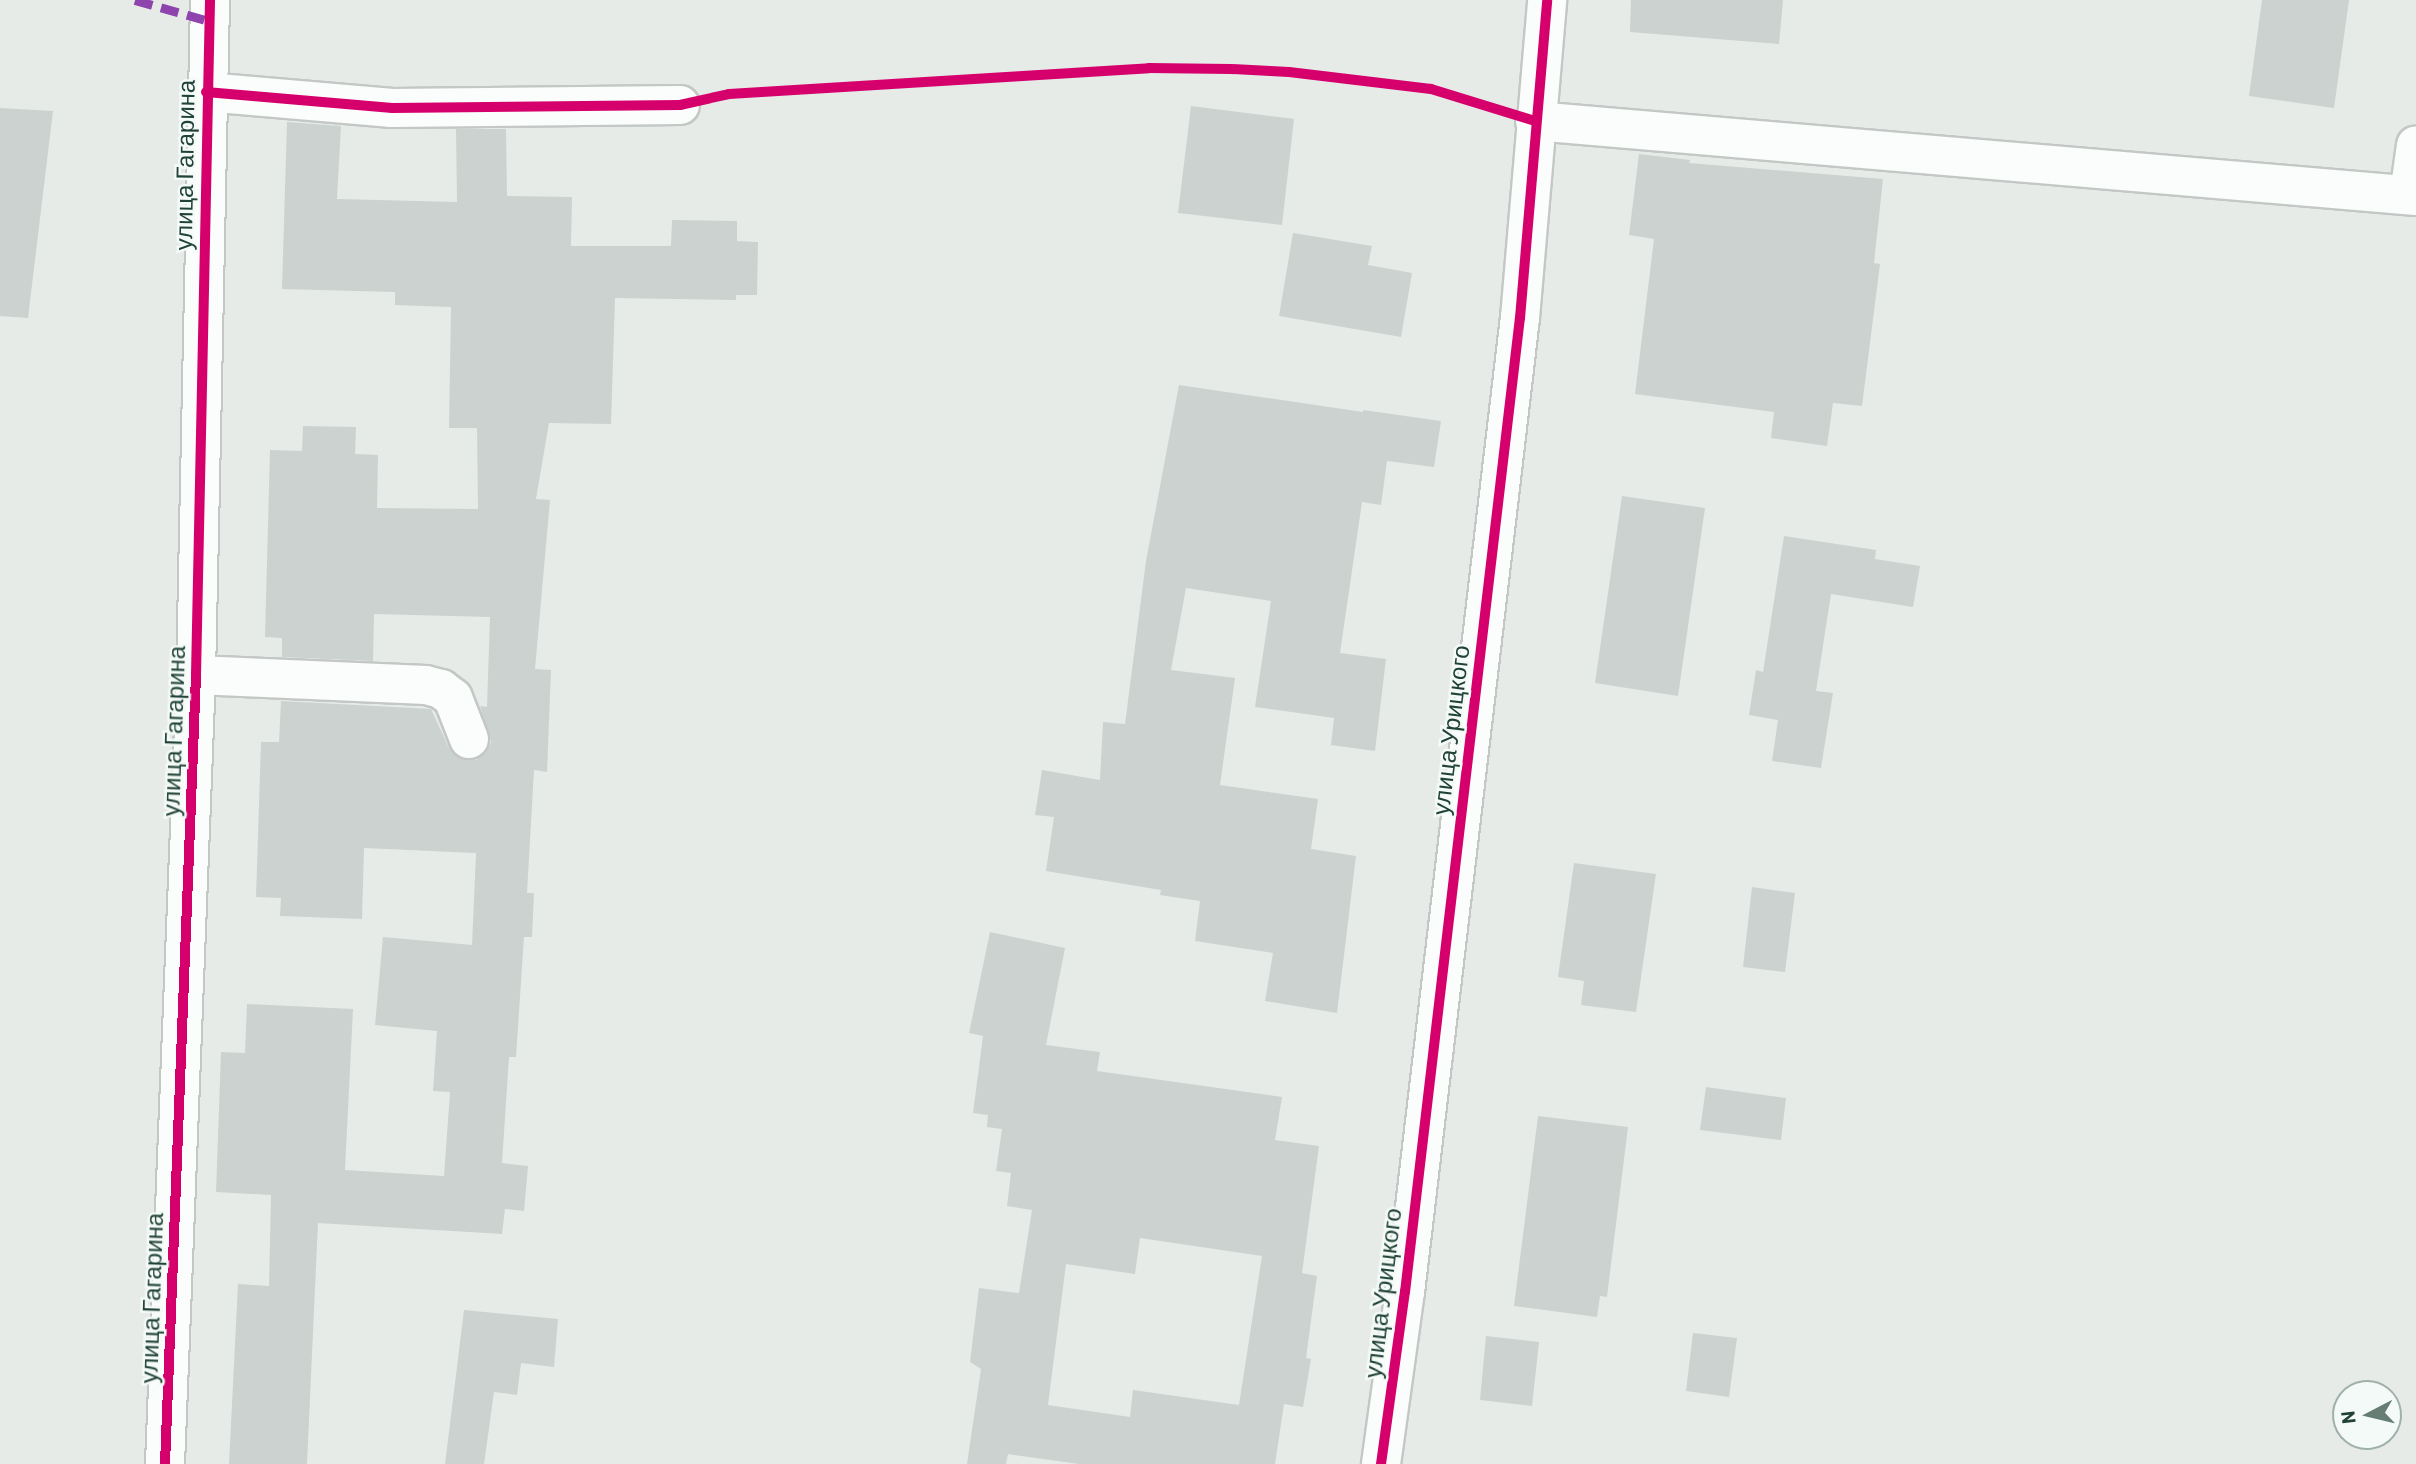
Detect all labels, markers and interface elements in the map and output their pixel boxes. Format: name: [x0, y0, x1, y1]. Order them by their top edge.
street label: улица Гагарина: [168, 79, 200, 251]
street label: улица Урицкого: [1425, 643, 1475, 817]
street label: улица Гагарина: [156, 645, 190, 817]
street label: улица Урицкого: [1357, 1206, 1407, 1380]
street label: улица Гагарина: [134, 1212, 168, 1384]
north arrow: [2332, 1380, 2402, 1450]
text: N: [2335, 1410, 2360, 1425]

